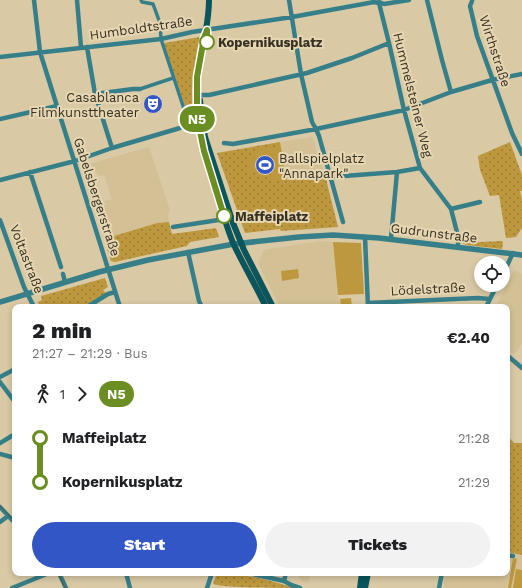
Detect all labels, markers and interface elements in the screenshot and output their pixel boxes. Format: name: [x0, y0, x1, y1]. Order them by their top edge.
street label: Humboldtstraße: [89, 13, 193, 43]
street label: Wirthstraße: [476, 13, 514, 89]
street label: Hummelsteiner Weg: [390, 31, 436, 159]
marker: Kopernikusplatz: [199, 34, 215, 50]
place label: Kopernikusplatz: [218, 35, 323, 50]
place label: Casablanca Filmkunsttheater: [30, 90, 140, 120]
theatre icon: Casablanca Filmkunsttheater: [142, 93, 164, 115]
line badge: N5: [179, 106, 215, 132]
text: N5: [188, 111, 206, 127]
street label: Gabelsbergerstraße: [71, 136, 123, 258]
place label: Ballspielplatz "Annapark": [279, 151, 364, 181]
sports icon: Ballspielplatz "Annapark": [254, 154, 276, 176]
marker: Maffeiplatz: [216, 208, 232, 224]
place label: Maffeiplatz: [235, 209, 309, 224]
street label: Gudrunstraße: [390, 220, 478, 246]
street label: Voltastraße: [7, 222, 47, 296]
map controls: [474, 256, 510, 292]
button: locate: [474, 256, 510, 292]
street label: Lödelstraße: [390, 280, 466, 298]
text: 2 min: [32, 318, 92, 343]
text: €2.40: [447, 329, 490, 347]
text: 21:27 – 21:29 · Bus: [32, 346, 147, 361]
icon: walk: [32, 383, 54, 405]
icon: forward: [71, 383, 93, 405]
text: N5: [107, 386, 126, 402]
text: 1: [60, 387, 65, 402]
text: Maffeiplatz: [62, 429, 147, 447]
text: 21:28: [458, 431, 490, 446]
text: Kopernikusplatz: [62, 473, 183, 491]
text: 21:29: [458, 475, 490, 490]
button: Start: [32, 522, 257, 568]
button: Tickets: [265, 522, 490, 568]

